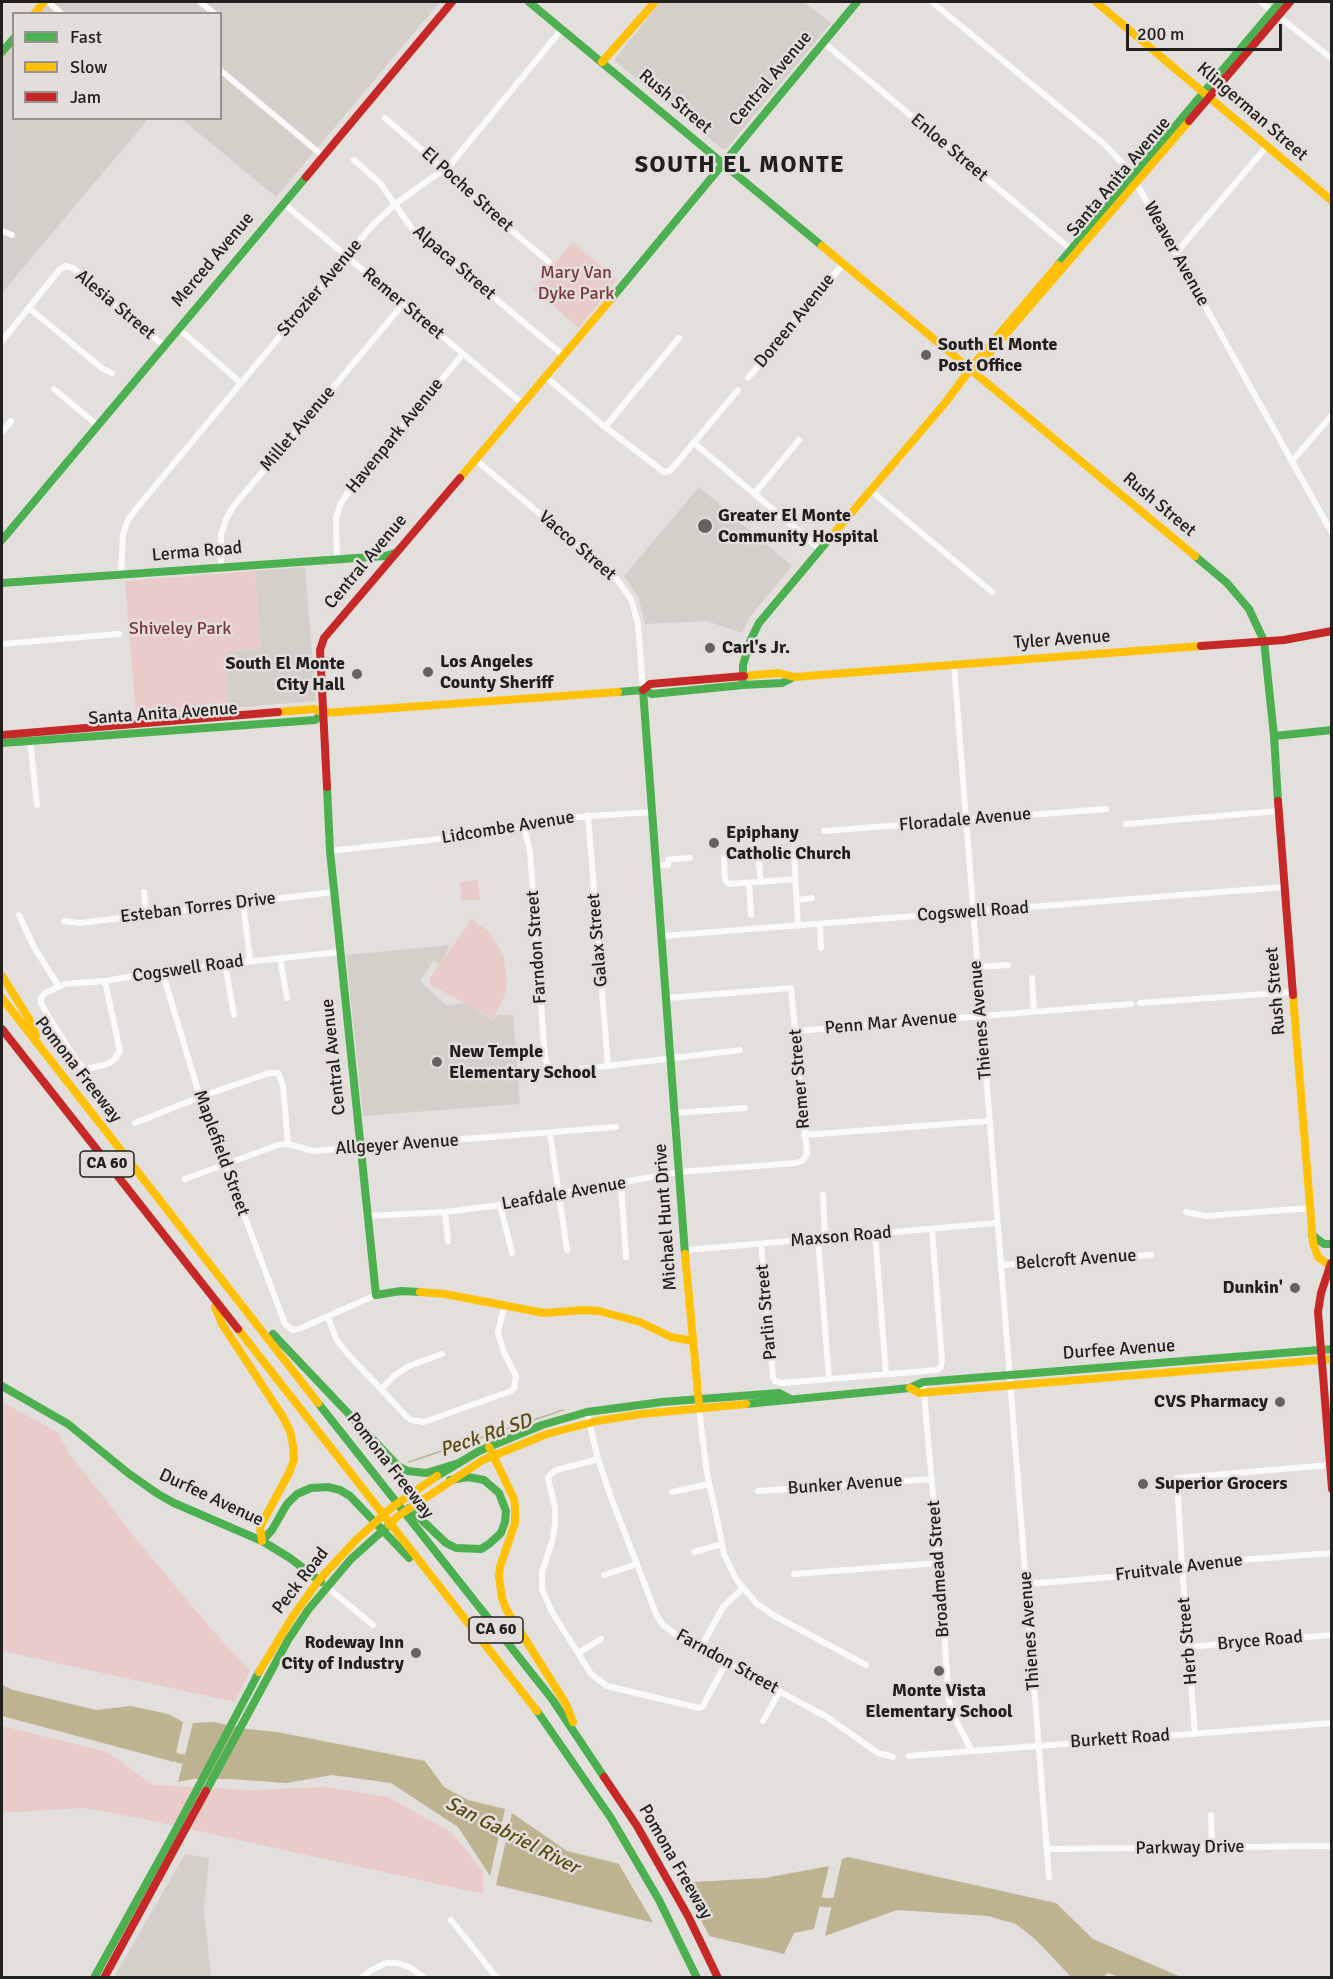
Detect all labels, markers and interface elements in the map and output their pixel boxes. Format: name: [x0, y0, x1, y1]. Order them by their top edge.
legend: [12, 12, 222, 120]
scale bar: [1129, 12, 1285, 50]
text: 200 m: [1137, 23, 1184, 45]
text: Fast: [70, 26, 102, 48]
street label: Central Avenue: [725, 27, 817, 131]
text: Slow: [70, 56, 107, 78]
street label: Klingerman Street: [1192, 58, 1312, 166]
street label: Rush Street: [634, 65, 716, 139]
text: Jam: [70, 86, 101, 108]
street label: Enloe Street: [906, 109, 992, 187]
street label: Santa Anita Avenue: [1063, 113, 1175, 241]
street label: El Poche Street: [416, 143, 518, 237]
district label: SOUTH EL MONTE: [635, 152, 845, 180]
street label: Weaver Avenue: [1138, 198, 1214, 310]
street label: Merced Avenue: [167, 208, 259, 312]
street label: Alpaca Street: [408, 221, 500, 305]
street label: Strozier Avenue: [273, 235, 367, 341]
park label: Mary Van Dyke Park: [538, 262, 614, 304]
street label: Remer Street: [358, 263, 448, 345]
street label: Alesia Street: [71, 265, 159, 345]
street label: Doreen Avenue: [750, 269, 840, 373]
place label: South El Monte Post Office: [938, 334, 1057, 376]
marker: South El Monte Post Office: [919, 348, 933, 362]
street label: Havenpark Avenue: [342, 374, 448, 498]
street label: Millet Avenue: [256, 382, 340, 476]
street label: Rush Street: [1118, 468, 1200, 542]
place label: Greater El Monte Community Hospital: [718, 505, 879, 548]
street label: Vacco Street: [534, 506, 620, 586]
street label: Central Avenue: [320, 510, 412, 614]
marker: Greater El Monte Community Hospital: [696, 517, 714, 535]
street label: Lerma Road: [151, 537, 243, 567]
park label: Shiveley Park: [129, 618, 231, 640]
street label: Tyler Avenue: [1013, 626, 1111, 654]
place label: Carl's Jr.: [722, 637, 790, 659]
marker: Carl's Jr.: [703, 641, 717, 655]
place label: Los Angeles County Sheriff: [440, 651, 553, 694]
place label: South El Monte City Hall: [226, 653, 345, 696]
marker: Los Angeles County Sheriff: [421, 665, 435, 679]
marker: South El Monte City Hall: [350, 667, 364, 681]
street label: Santa Anita Avenue: [88, 698, 238, 730]
street label: Floradale Avenue: [898, 803, 1032, 837]
street label: Lidcombe Avenue: [440, 807, 576, 849]
place label: Epiphany Catholic Church: [726, 822, 851, 864]
marker: Epiphany Catholic Church: [707, 836, 721, 850]
street label: Esteban Torres Drive: [119, 888, 277, 928]
street label: Farndon Street: [522, 889, 552, 1005]
street label: Galax Street: [583, 892, 613, 988]
street label: Cogswell Road: [916, 897, 1030, 927]
street label: Rush Street: [1261, 946, 1291, 1036]
street label: Cogswell Road: [131, 951, 245, 987]
street label: Thienes Avenue: [965, 960, 997, 1080]
street label: Central Avenue: [317, 998, 351, 1116]
street label: Penn Mar Avenue: [824, 1006, 958, 1040]
street label: Pomona Freeway: [30, 1013, 126, 1127]
street label: Remer Street: [785, 1028, 815, 1130]
place label: New Temple Elementary School: [449, 1041, 596, 1084]
marker: New Temple Elementary School: [430, 1055, 444, 1069]
street label: Maplefield Street: [188, 1087, 254, 1219]
street label: Allgeyer Avenue: [335, 1130, 459, 1160]
street label: Michael Hunt Drive: [650, 1143, 682, 1291]
road number: CA 60: [80, 1151, 134, 1177]
street label: Leafdale Avenue: [500, 1172, 628, 1216]
street label: Maxson Road: [790, 1222, 892, 1252]
street label: Belcroft Avenue: [1015, 1245, 1137, 1275]
street label: Parlin Street: [752, 1263, 782, 1361]
place label: Dunkin': [1223, 1277, 1283, 1299]
marker: Dunkin': [1288, 1281, 1302, 1295]
street label: Durfee Avenue: [1062, 1335, 1176, 1365]
place label: CVS Pharmacy: [1154, 1391, 1268, 1413]
marker: CVS Pharmacy: [1273, 1395, 1287, 1409]
street label: Pomona Freeway: [342, 1409, 438, 1523]
water label: Peck Rd SD: [437, 1409, 535, 1463]
street label: Durfee Avenue: [155, 1464, 267, 1532]
street label: Bunker Avenue: [787, 1470, 903, 1500]
place label: Superior Grocers: [1155, 1473, 1287, 1495]
marker: Superior Grocers: [1136, 1477, 1150, 1491]
street label: Broadmead Street: [923, 1500, 955, 1638]
street label: Peck Road: [268, 1543, 334, 1619]
street label: Fruitvale Avenue: [1114, 1549, 1244, 1587]
street label: Thienes Avenue: [1015, 1571, 1045, 1691]
street label: Herb Street: [1173, 1596, 1203, 1686]
road number: CA 60: [469, 1617, 523, 1643]
street label: Farndon Street: [672, 1625, 782, 1699]
street label: Bryce Road: [1216, 1627, 1304, 1655]
place label: Rodeway Inn City of Industry: [282, 1632, 404, 1674]
marker: Rodeway Inn City of Industry: [409, 1646, 423, 1660]
marker: Monte Vista Elementary School: [932, 1664, 946, 1678]
place label: Monte Vista Elementary School: [865, 1680, 1013, 1722]
street label: Burkett Road: [1069, 1725, 1171, 1753]
water label: San Gabriel River: [441, 1792, 583, 1880]
street label: Pomona Freeway: [633, 1801, 717, 1923]
street label: Parkway Drive: [1135, 1836, 1245, 1860]

